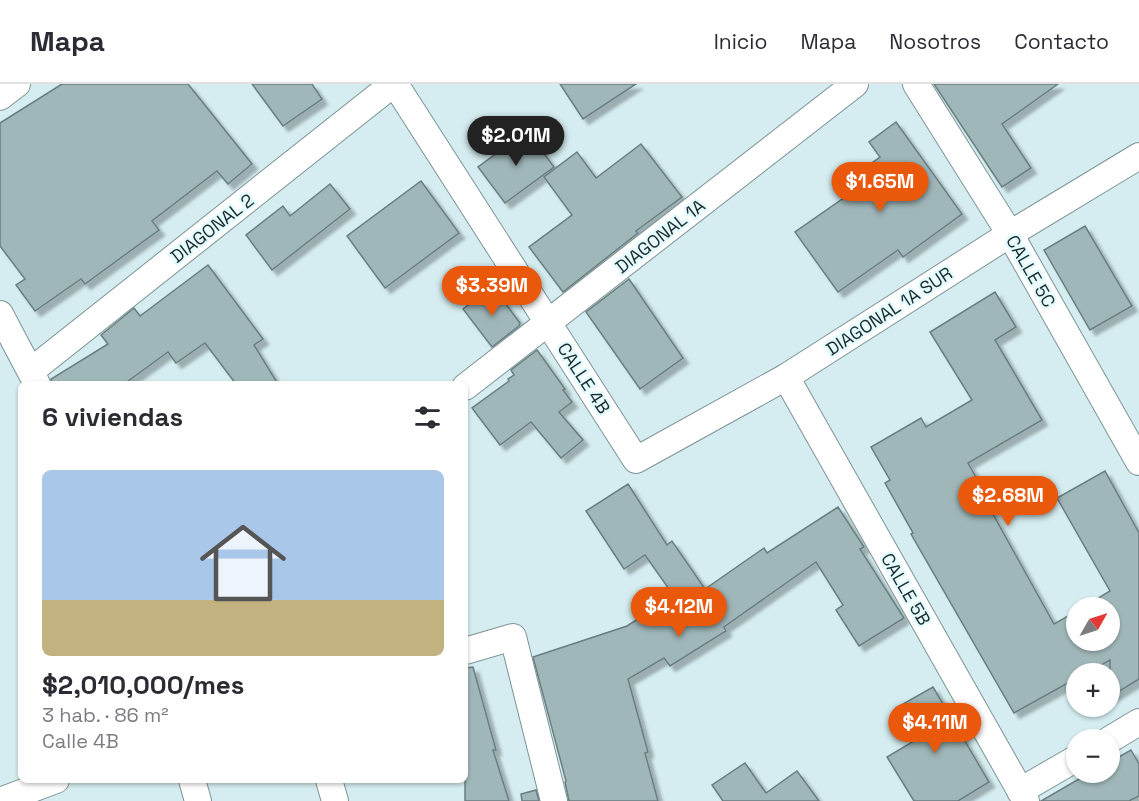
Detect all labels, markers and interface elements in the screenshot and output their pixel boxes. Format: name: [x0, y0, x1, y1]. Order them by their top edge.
text: Mapa: [30, 23, 105, 59]
text: Inicio: [714, 28, 768, 55]
text: Mapa: [801, 28, 856, 55]
text: Nosotros: [889, 28, 981, 55]
text: Contacto: [1014, 28, 1109, 55]
pin: $2.01M: [467, 116, 565, 167]
text: $2.01M: [481, 122, 551, 148]
pin: $1.65M: [831, 162, 929, 213]
text: $1.65M: [846, 168, 914, 194]
street label: DIAGONAL 2: [166, 188, 258, 268]
street label: DIAGONAL 1A: [611, 194, 709, 278]
street label: CALLE 5C: [1001, 231, 1061, 311]
street label: DIAGONAL 1A SUR: [821, 262, 957, 360]
pin: $3.39M: [443, 266, 541, 317]
text: $3.39M: [456, 272, 528, 298]
street label: CALLE 4B: [552, 338, 616, 418]
text: 6 viviendas: [42, 400, 183, 434]
icon: filters: [411, 401, 444, 434]
pin: $2.68M: [959, 476, 1057, 527]
text: $2.68M: [972, 482, 1044, 508]
icon: home: [189, 509, 297, 617]
street label: CALLE 5B: [876, 549, 936, 629]
pin: $4.12M: [630, 587, 728, 638]
text: $4.12M: [645, 593, 713, 619]
north arrow: [1066, 597, 1120, 651]
map controls: [1066, 597, 1120, 783]
button: +: [1066, 663, 1120, 717]
text: $2,010,000/mes: [42, 668, 244, 702]
text: 3 hab. · 86 m²: [42, 702, 169, 728]
pin: $4.11M: [886, 703, 984, 754]
text: $4.11M: [902, 709, 968, 735]
text: Calle 4B: [42, 728, 119, 754]
button: −: [1066, 729, 1120, 783]

